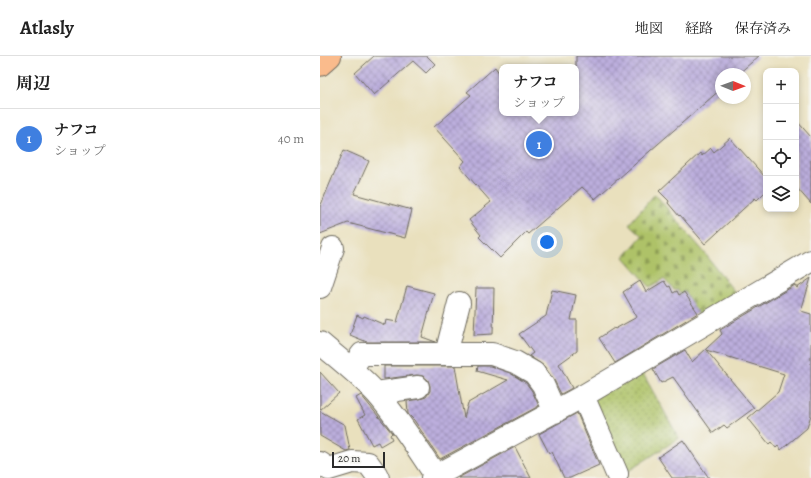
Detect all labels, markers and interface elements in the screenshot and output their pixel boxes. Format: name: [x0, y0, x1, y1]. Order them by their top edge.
text: Atlasly: [20, 15, 74, 41]
text: 地図: [635, 19, 663, 38]
text: 経路: [685, 19, 713, 38]
text: 保存済み: [735, 19, 791, 38]
popup: [499, 64, 579, 116]
north arrow: [715, 68, 751, 104]
map controls: [763, 68, 799, 212]
button: +: [763, 68, 799, 104]
text: 周辺: [16, 72, 50, 95]
text: ナフコ: [513, 72, 557, 92]
text: ショップ: [513, 94, 565, 111]
button: −: [763, 104, 799, 140]
text: ナフコ: [54, 120, 98, 140]
pin: 1: [526, 129, 552, 159]
text: 1: [27, 130, 31, 147]
text: 40 m: [278, 130, 304, 147]
button: locate: [763, 140, 799, 176]
text: ショップ: [54, 142, 106, 159]
button: layers: [763, 176, 799, 212]
your location: [537, 232, 557, 252]
scale bar: [332, 450, 385, 469]
text: 20 m: [338, 451, 360, 466]

